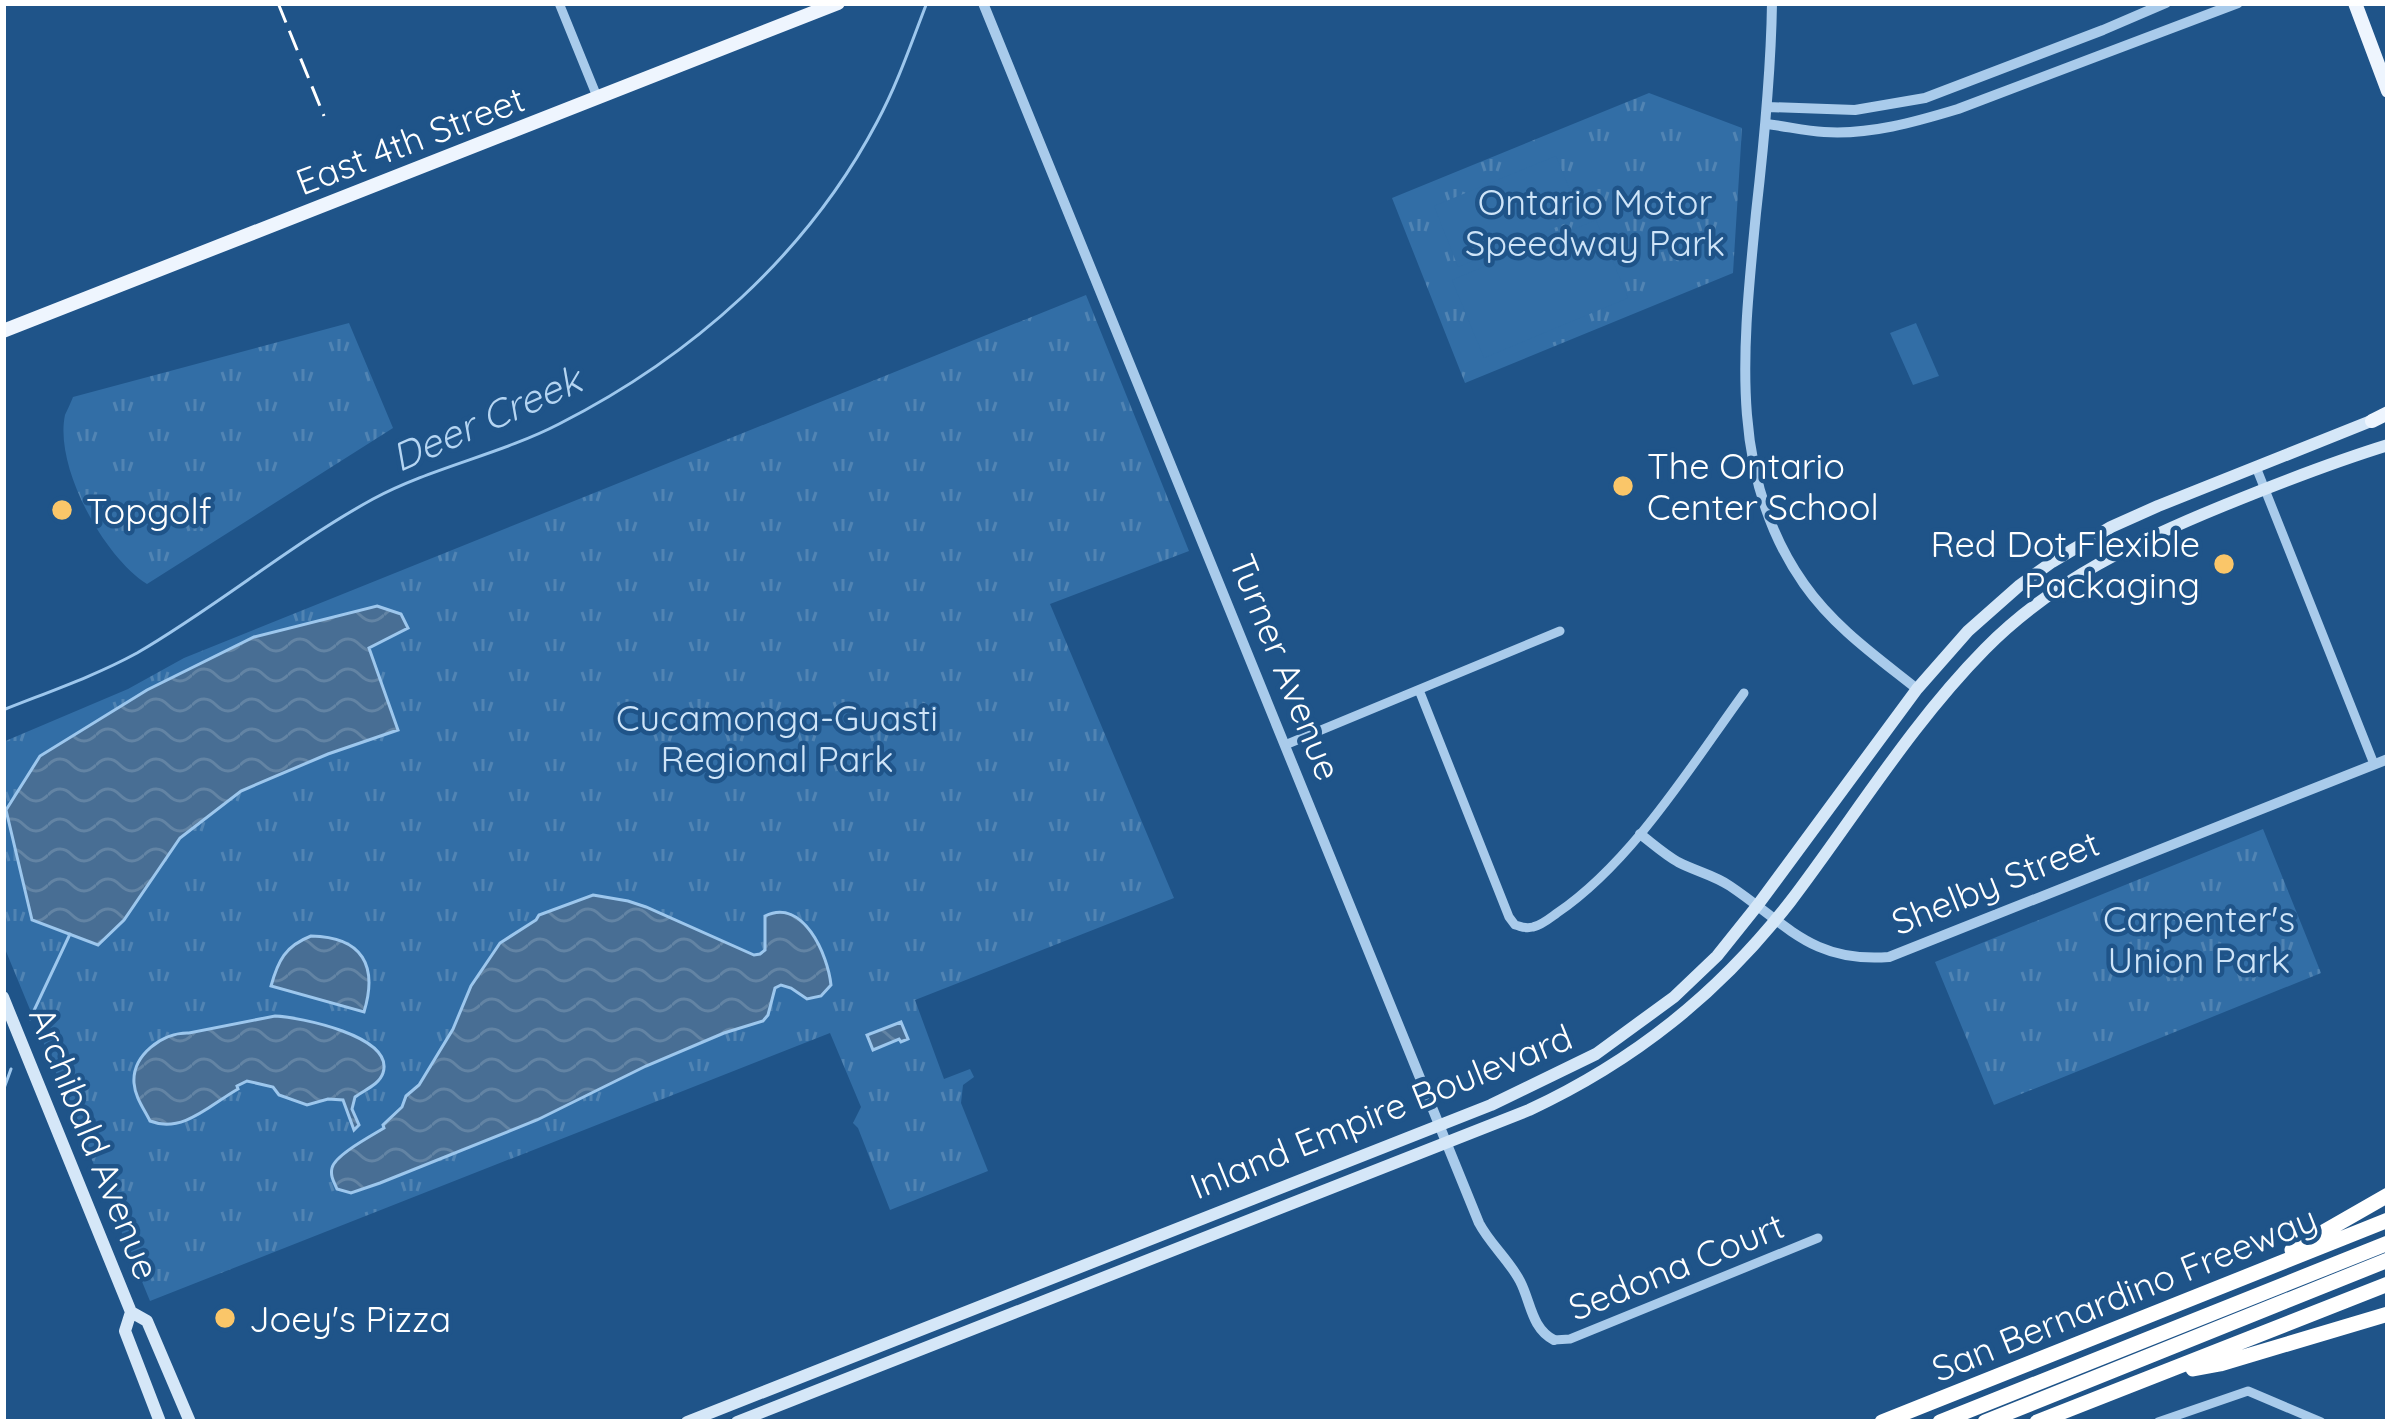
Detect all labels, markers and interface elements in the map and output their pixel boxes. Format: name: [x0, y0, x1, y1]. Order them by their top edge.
street label: East 4th Street: [289, 76, 531, 204]
park label: Ontario Motor Speedway Park: [1465, 179, 1725, 265]
water label: Deer Creek: [383, 353, 591, 482]
place label: The Ontario Center School: [1647, 443, 1879, 529]
marker: The Ontario Center School: [1610, 473, 1636, 499]
place label: Topgolf: [86, 488, 212, 533]
marker: Topgolf: [49, 497, 75, 523]
place label: Red Dot Flexible Packaging: [1931, 521, 2200, 607]
street label: Turner Avenue: [1220, 547, 1352, 787]
marker: Red Dot Flexible Packaging: [2211, 551, 2237, 577]
park label: Cucamonga-Guasti Regional Park: [616, 695, 938, 781]
street label: Shelby Street: [1885, 820, 2105, 944]
park label: Carpenter's Union Park: [2103, 896, 2295, 982]
street label: Archibald Avenue: [20, 1000, 170, 1286]
street label: Inland Empire Boulevard: [1184, 1014, 1578, 1208]
street label: San Bernardino Freeway: [1925, 1195, 2323, 1391]
street label: Sedona Court: [1562, 1202, 1790, 1330]
place label: Joey's Pizza: [249, 1296, 451, 1341]
marker: Joey's Pizza: [212, 1305, 238, 1331]

